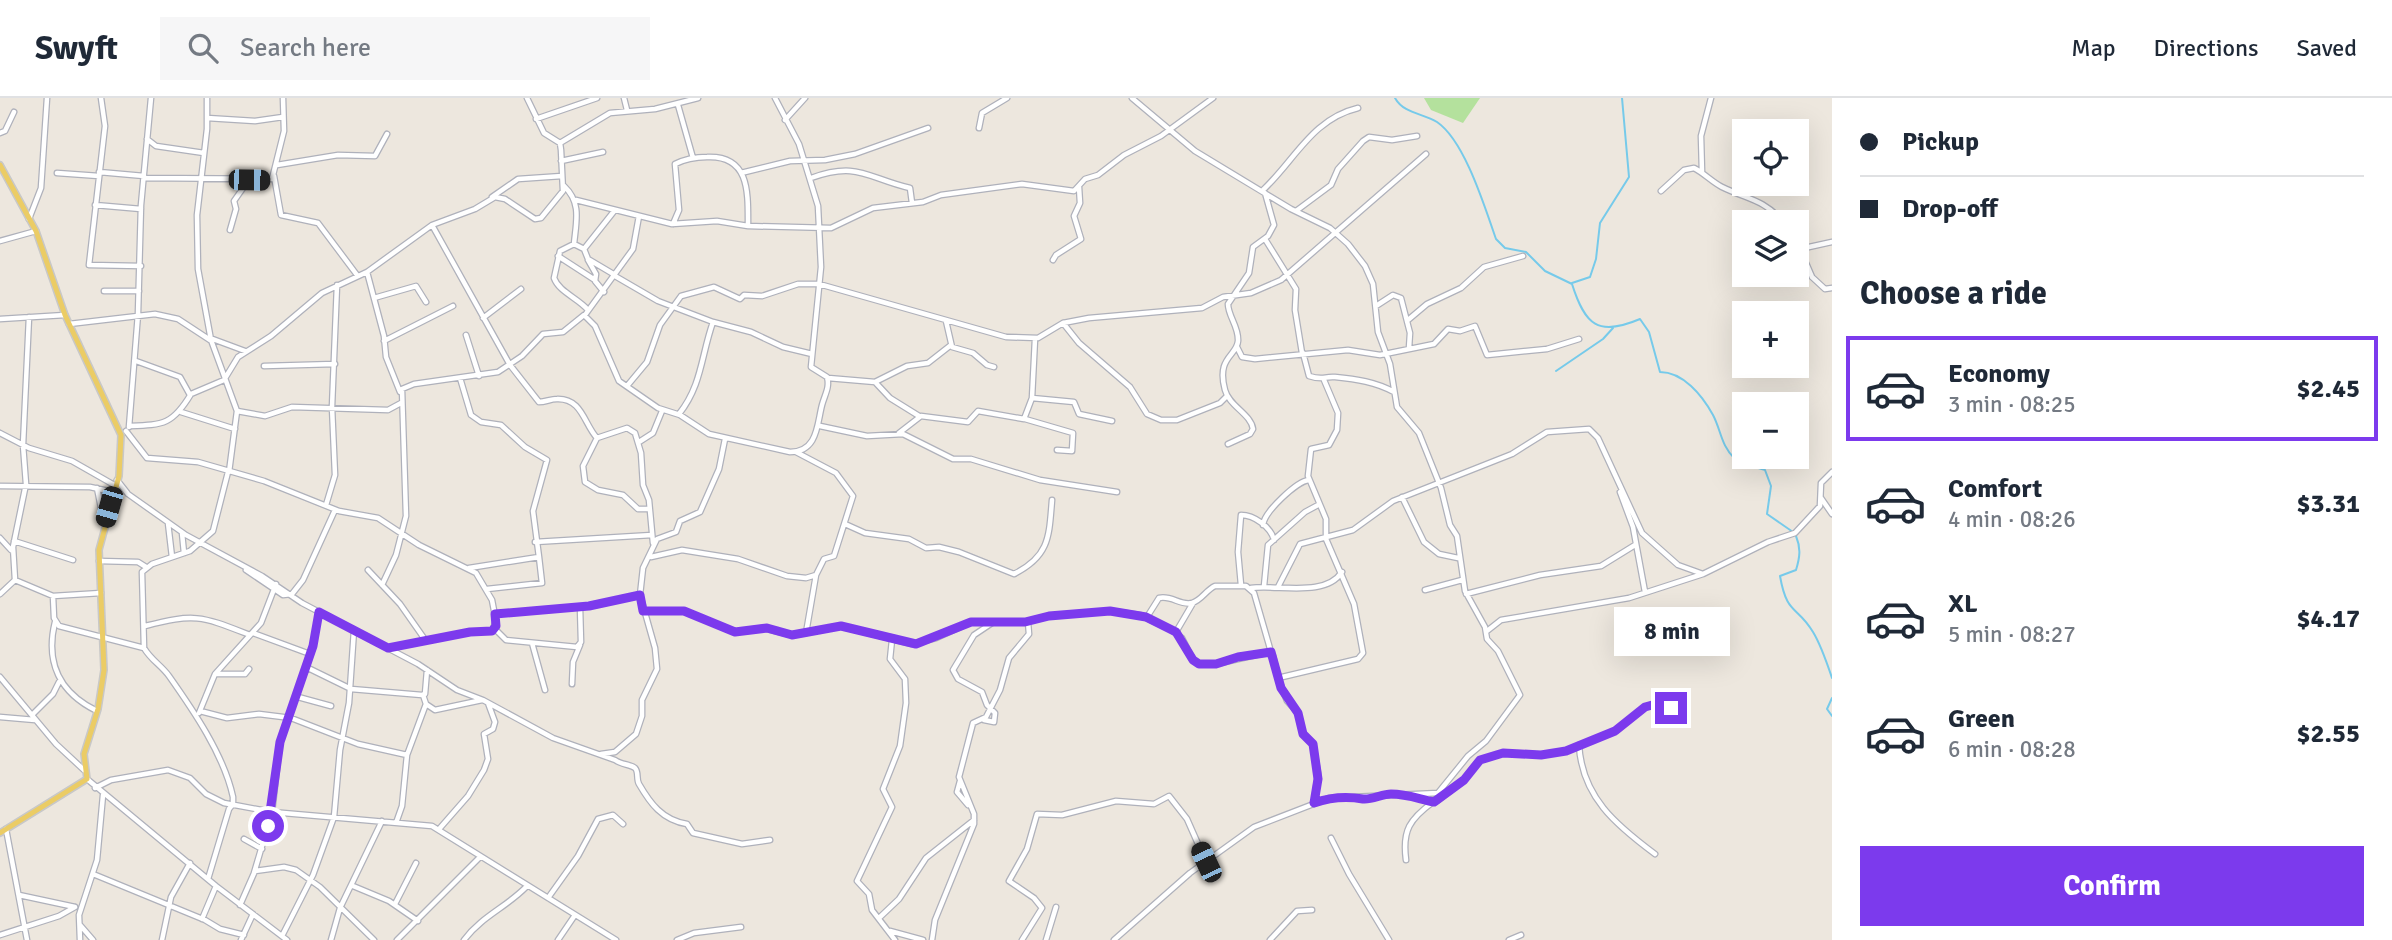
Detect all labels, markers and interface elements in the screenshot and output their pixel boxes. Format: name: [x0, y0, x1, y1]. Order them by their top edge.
search box: [160, 17, 650, 80]
text: Swyft: [35, 28, 118, 69]
icon: search: [184, 29, 222, 67]
text: Search here: [240, 32, 371, 64]
text: Map: [2071, 33, 2116, 63]
text: Directions: [2154, 33, 2259, 63]
text: Saved: [2297, 33, 2357, 63]
map controls: [1732, 119, 1809, 469]
button: locate: [1732, 119, 1809, 196]
text: Pickup: [1902, 126, 1979, 158]
car: [228, 169, 271, 191]
text: Drop-off: [1902, 193, 1998, 225]
button: layers: [1732, 210, 1809, 287]
text: Choose a ride: [1860, 274, 2047, 313]
button: +: [1732, 301, 1809, 378]
icon: car: [1864, 357, 1927, 420]
text: Economy: [1948, 358, 2050, 390]
text: $2.45: [2296, 373, 2360, 405]
text: 3 min · 08:25: [1948, 390, 2076, 419]
button: −: [1732, 392, 1809, 469]
icon: car: [1864, 472, 1927, 535]
text: Comfort: [1948, 473, 2042, 505]
car: [94, 484, 125, 530]
text: $3.31: [2296, 488, 2360, 520]
text: 4 min · 08:26: [1948, 505, 2076, 534]
icon: car: [1864, 587, 1927, 650]
text: XL: [1948, 588, 1978, 620]
text: $4.17: [2296, 603, 2360, 635]
callout: 8 min: [1613, 606, 1729, 656]
text: 8 min: [1644, 617, 1700, 646]
text: 5 min · 08:27: [1948, 620, 2076, 649]
route end: [1655, 692, 1687, 724]
icon: car: [1864, 702, 1927, 765]
text: Green: [1948, 703, 2015, 735]
text: $2.55: [2296, 718, 2360, 750]
text: 6 min · 08:28: [1948, 735, 2076, 764]
route start: [252, 810, 284, 842]
car: [1188, 839, 1225, 885]
button: Confirm: [1860, 846, 2364, 926]

